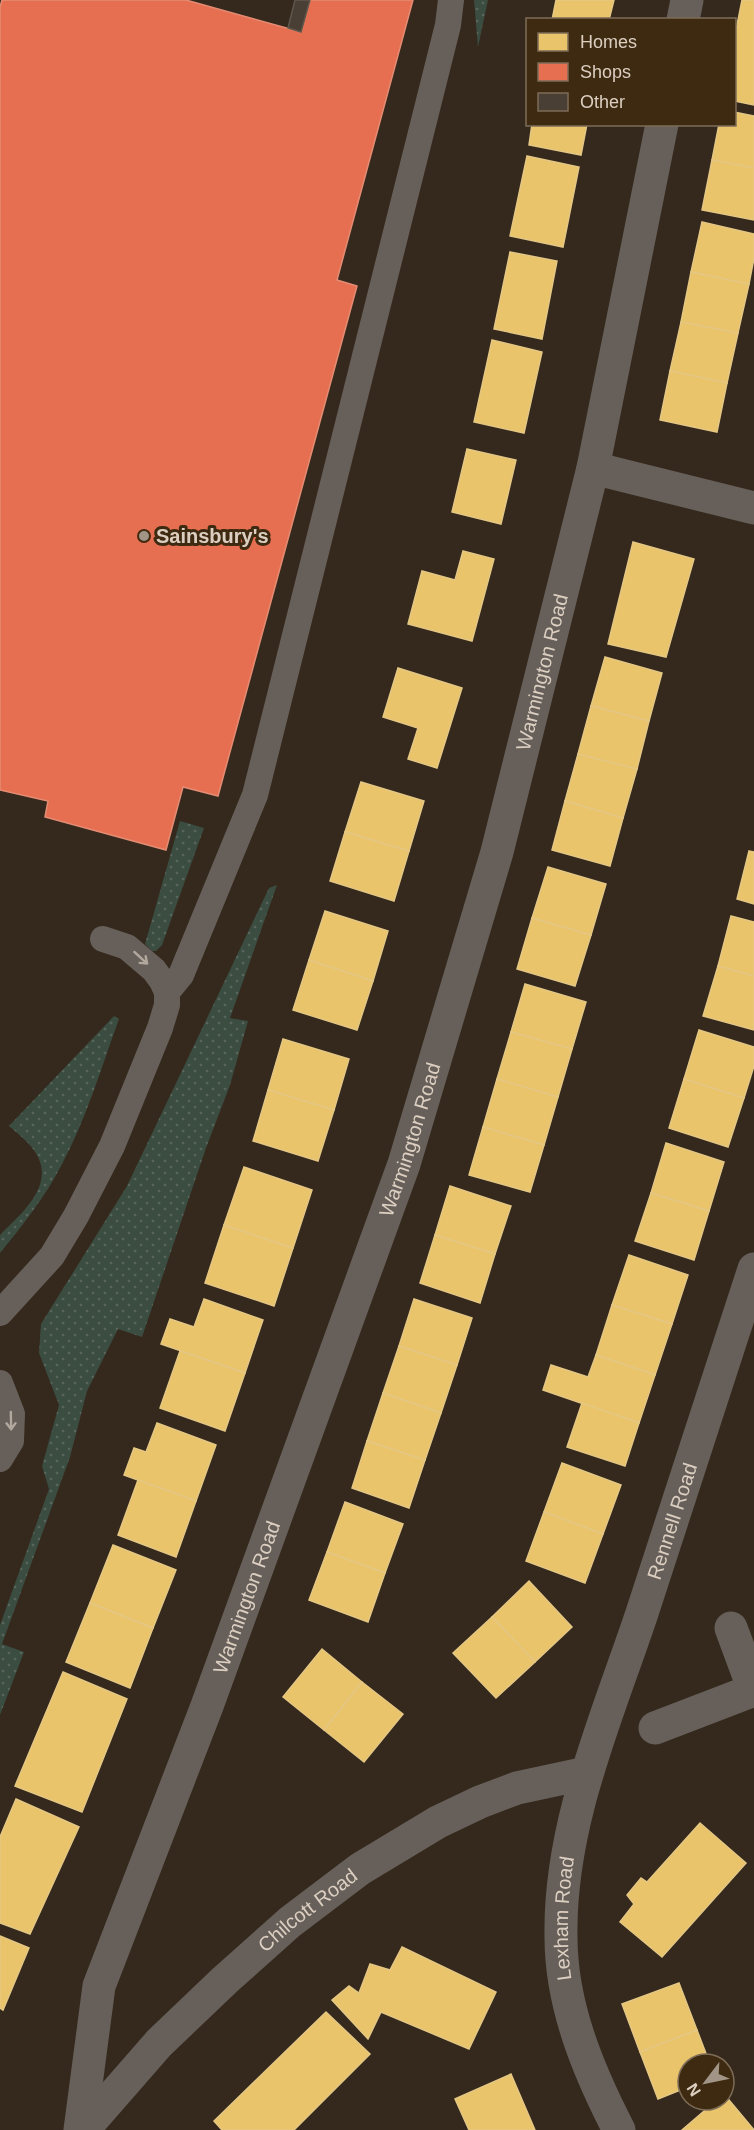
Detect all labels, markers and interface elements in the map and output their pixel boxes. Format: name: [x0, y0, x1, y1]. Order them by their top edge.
legend: [526, 18, 736, 126]
text: Homes: [580, 32, 637, 52]
text: Shops: [580, 62, 631, 82]
text: Other: [580, 92, 625, 112]
place label: Sainsbury's: [156, 525, 269, 547]
marker: Sainsbury's: [137, 529, 151, 543]
street label: Warmington Road: [512, 592, 572, 753]
one-way arrow: [133, 951, 148, 965]
street label: Warmington Road: [375, 1060, 445, 1220]
one-way arrow: [5, 1411, 17, 1431]
street label: Rennell Road: [643, 1460, 701, 1582]
street label: Warmington Road: [209, 1518, 284, 1676]
street label: Lexham Road: [550, 1855, 578, 1982]
street label: Chilcott Road: [254, 1864, 361, 1956]
north arrow: [676, 2052, 736, 2112]
text: N: [683, 2080, 704, 2099]

